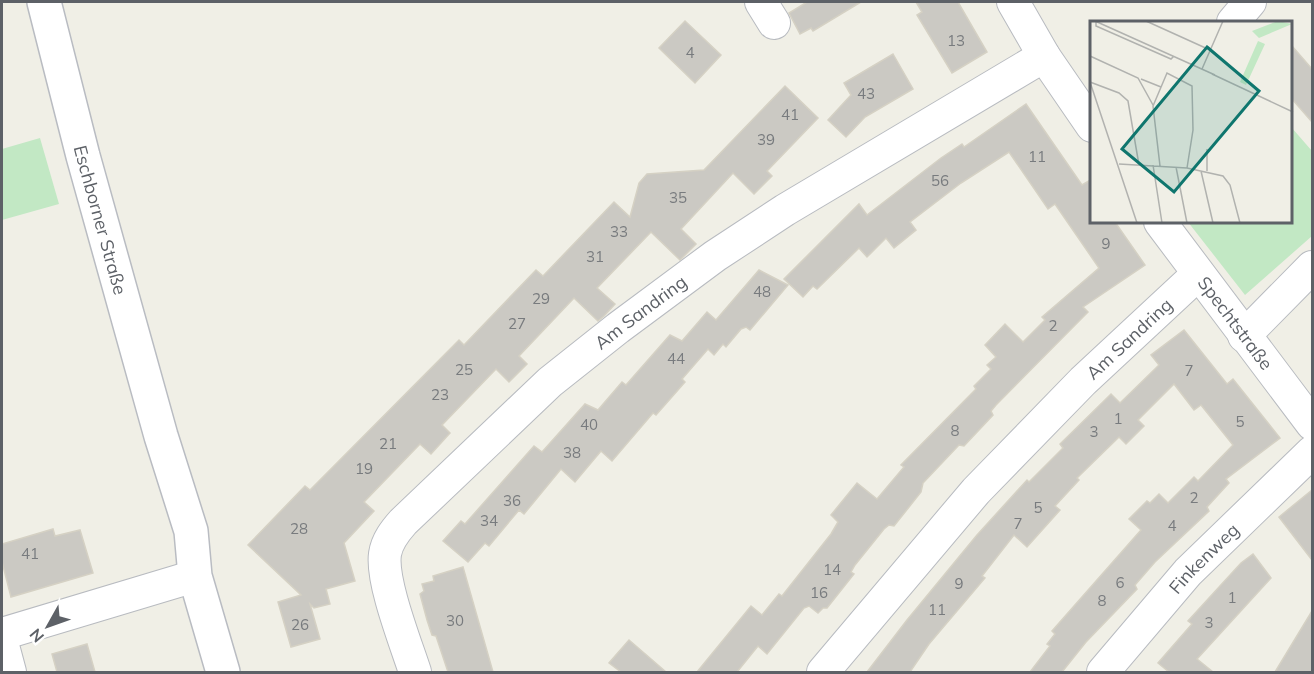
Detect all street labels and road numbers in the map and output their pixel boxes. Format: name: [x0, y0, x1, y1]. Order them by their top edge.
street label: Eschborner Straße: [69, 143, 133, 297]
street label: Am Sandring: [590, 270, 691, 354]
street label: Spechtstraße: [1193, 271, 1278, 374]
street label: Am Sandring: [1081, 293, 1177, 384]
street label: Finkenweg: [1163, 518, 1243, 598]

